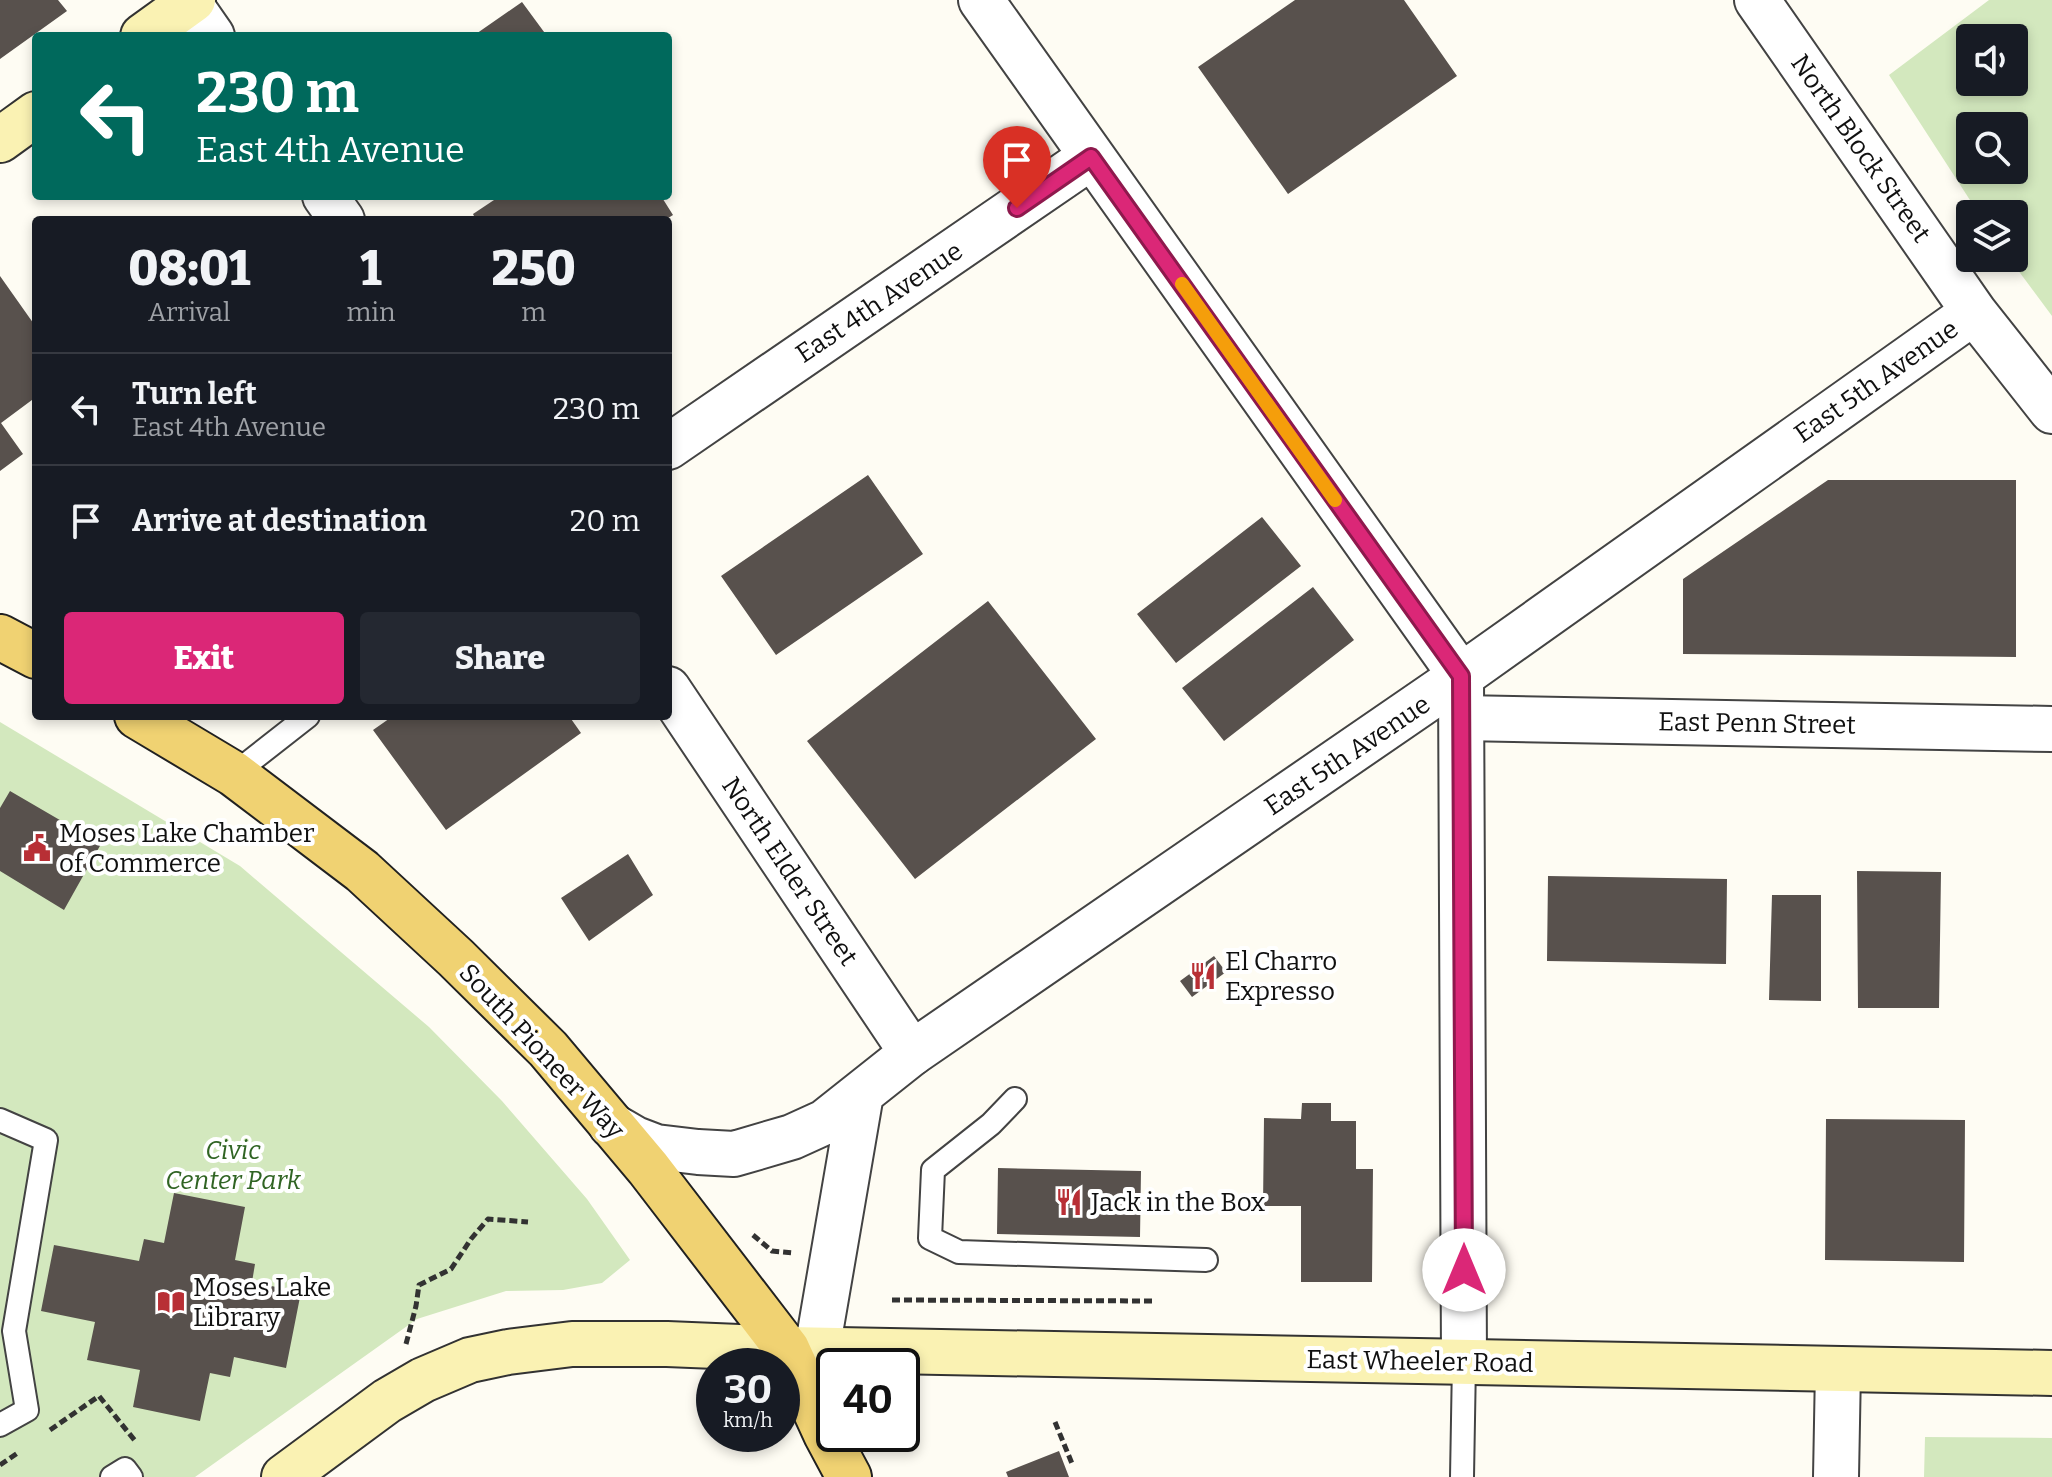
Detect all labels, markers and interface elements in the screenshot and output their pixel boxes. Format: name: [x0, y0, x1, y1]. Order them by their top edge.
map controls: [1956, 24, 2028, 272]
button: sound: [1956, 24, 2028, 96]
street label: North Block Street: [1784, 48, 1937, 249]
text: 230 m: [196, 60, 359, 127]
icon: left: [64, 64, 168, 168]
button: search: [1956, 112, 2028, 184]
pin: [983, 126, 1051, 208]
text: East 4th Avenue: [196, 128, 465, 172]
icon: arrive: [995, 138, 1039, 182]
button: layers: [1956, 200, 2028, 272]
street label: East 4th Avenue: [790, 235, 968, 370]
text: 08:01: [128, 240, 250, 298]
text: 1: [360, 240, 382, 298]
text: 250: [492, 240, 576, 298]
text: Arrival: [148, 297, 230, 328]
text: min: [346, 297, 395, 328]
text: m: [521, 297, 546, 328]
street label: East 5th Avenue: [1788, 313, 1964, 449]
text: Turn left: [132, 376, 257, 412]
icon: left: [64, 387, 108, 431]
text: 230 m: [553, 391, 640, 427]
text: East 4th Avenue: [132, 412, 326, 443]
icon: arrive: [64, 499, 108, 543]
text: Arrive at destination: [132, 503, 427, 539]
text: 20 m: [570, 503, 640, 539]
button: Exit: [64, 612, 344, 704]
button: Share: [360, 612, 640, 704]
street label: East 5th Avenue: [1259, 689, 1436, 822]
street label: East Penn Street: [1658, 706, 1857, 741]
street label: North Elder Street: [715, 771, 864, 972]
place label: Moses Lake Chamber of Commerce: [59, 818, 315, 879]
public building icon: Moses Lake Chamber of Commerce: [22, 833, 52, 863]
place label: El Charro Expresso: [1225, 946, 1337, 1007]
street label: South Pioneer Way: [453, 957, 631, 1145]
restaurant icon: El Charro Expresso: [1188, 961, 1218, 991]
park label: Civic Center Park: [165, 1135, 302, 1196]
restaurant icon: Jack in the Box: [1054, 1187, 1084, 1217]
place label: Jack in the Box: [1090, 1187, 1265, 1218]
position arrow: [1422, 1228, 1506, 1312]
place label: Moses Lake Library: [193, 1272, 331, 1333]
library icon: Moses Lake Library: [156, 1287, 186, 1317]
street label: East Wheeler Road: [1306, 1344, 1534, 1379]
speed limit sign: 40: [816, 1348, 920, 1452]
text: 30: [724, 1366, 772, 1414]
text: km/h: [723, 1408, 773, 1432]

